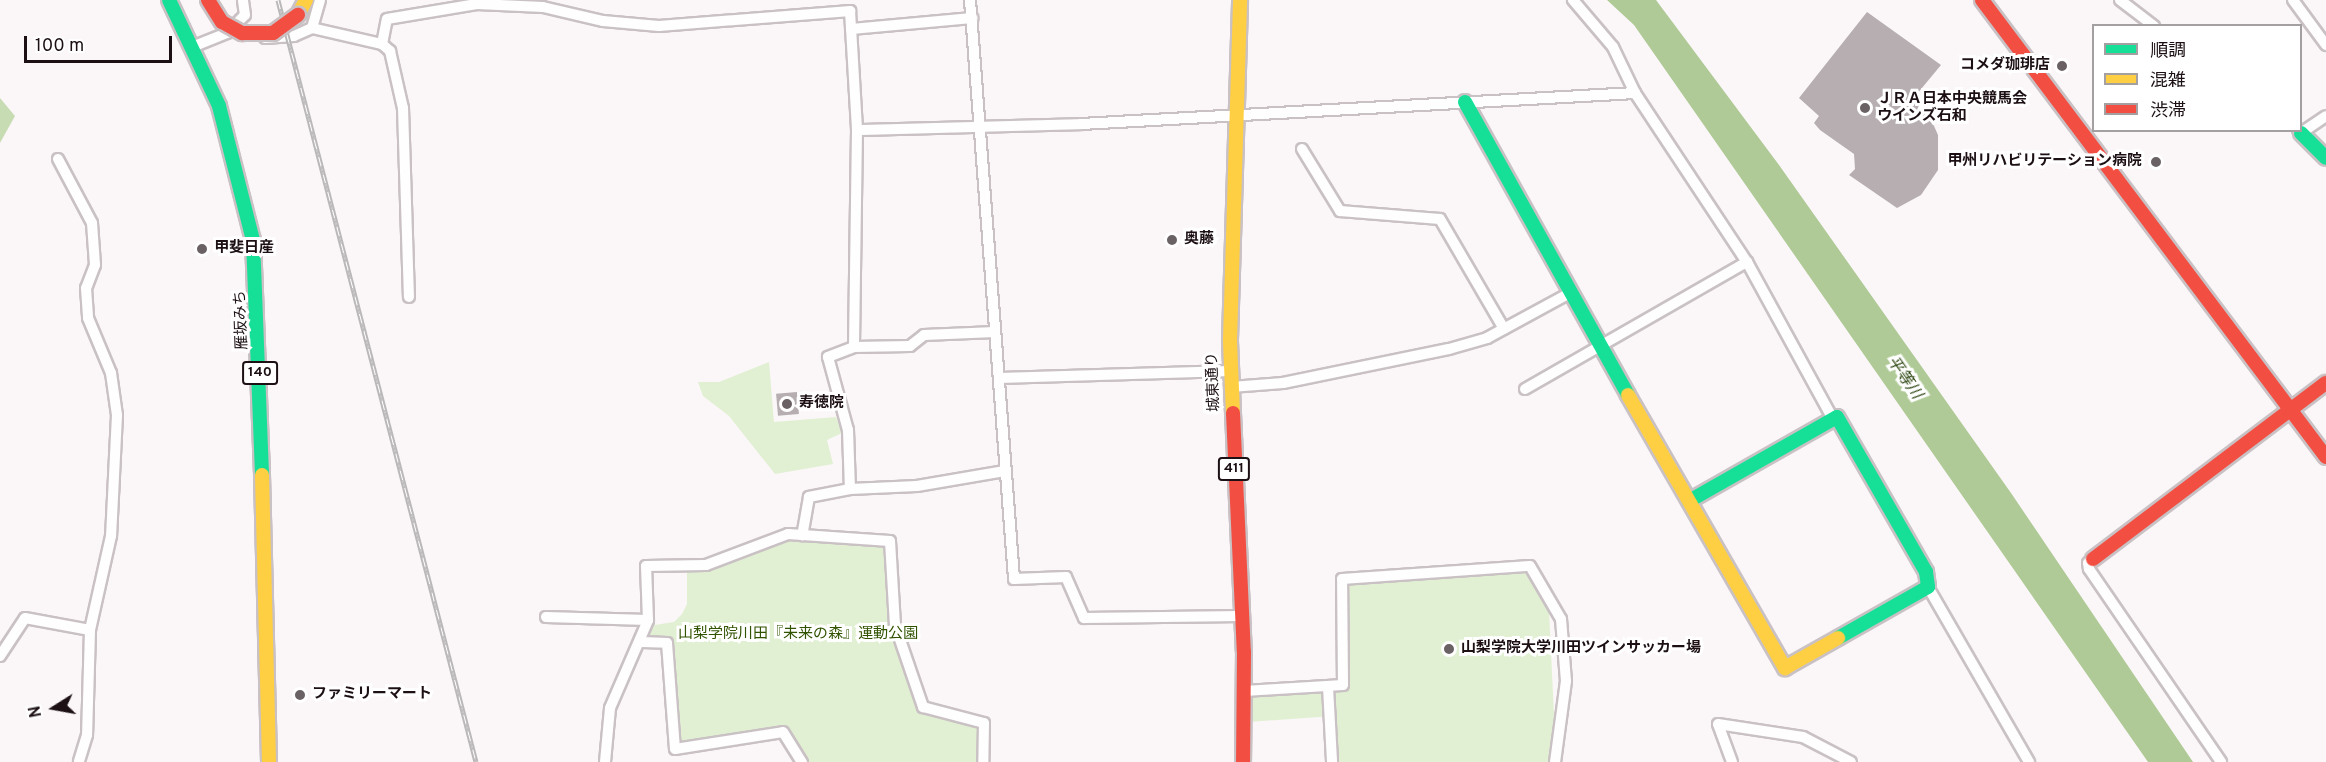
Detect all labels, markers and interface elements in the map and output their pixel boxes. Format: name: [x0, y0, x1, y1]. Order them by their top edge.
scale bar: [27, 24, 176, 62]
legend: [2092, 24, 2302, 132]
text: 100 m: [35, 35, 84, 58]
text: 順調: [2150, 40, 2186, 63]
place label: コメダ珈琲店: [1960, 57, 2050, 75]
marker: コメダ珈琲店: [2055, 59, 2069, 73]
text: 混雑: [2150, 70, 2186, 93]
place label: ＪＲＡ日本中央競馬会 ウインズ石和: [1877, 90, 2027, 125]
text: 渋滞: [2150, 100, 2186, 123]
marker: ＪＲＡ日本中央競馬会 ウインズ石和: [1858, 101, 1872, 115]
place label: 甲州リハビリテーション病院: [1947, 153, 2142, 171]
marker: 甲州リハビリテーション病院: [2147, 153, 2165, 171]
place label: 奥藤: [1184, 231, 1214, 249]
marker: 奥藤: [1165, 233, 1179, 247]
place label: 甲斐日産: [214, 240, 274, 258]
marker: 甲斐日産: [195, 242, 209, 256]
street label: 雁坂みち: [232, 290, 252, 350]
street label: 城東通り: [1204, 352, 1224, 412]
water label: 平等川: [1882, 353, 1926, 403]
road number: 140: [242, 362, 278, 384]
place label: 寿徳院: [799, 395, 844, 413]
marker: 寿徳院: [780, 397, 794, 411]
road number: 411: [1218, 458, 1250, 480]
park label: 山梨学院川田『未来の森』運動公園: [678, 626, 918, 644]
place label: 山梨学院大学川田ツインサッカー場: [1461, 640, 1701, 658]
marker: 山梨学院大学川田ツインサッカー場: [1442, 642, 1456, 656]
north arrow: [24, 678, 84, 738]
place label: ファミリーマート: [312, 686, 432, 704]
marker: ファミリーマート: [293, 688, 307, 702]
text: N: [25, 704, 47, 719]

